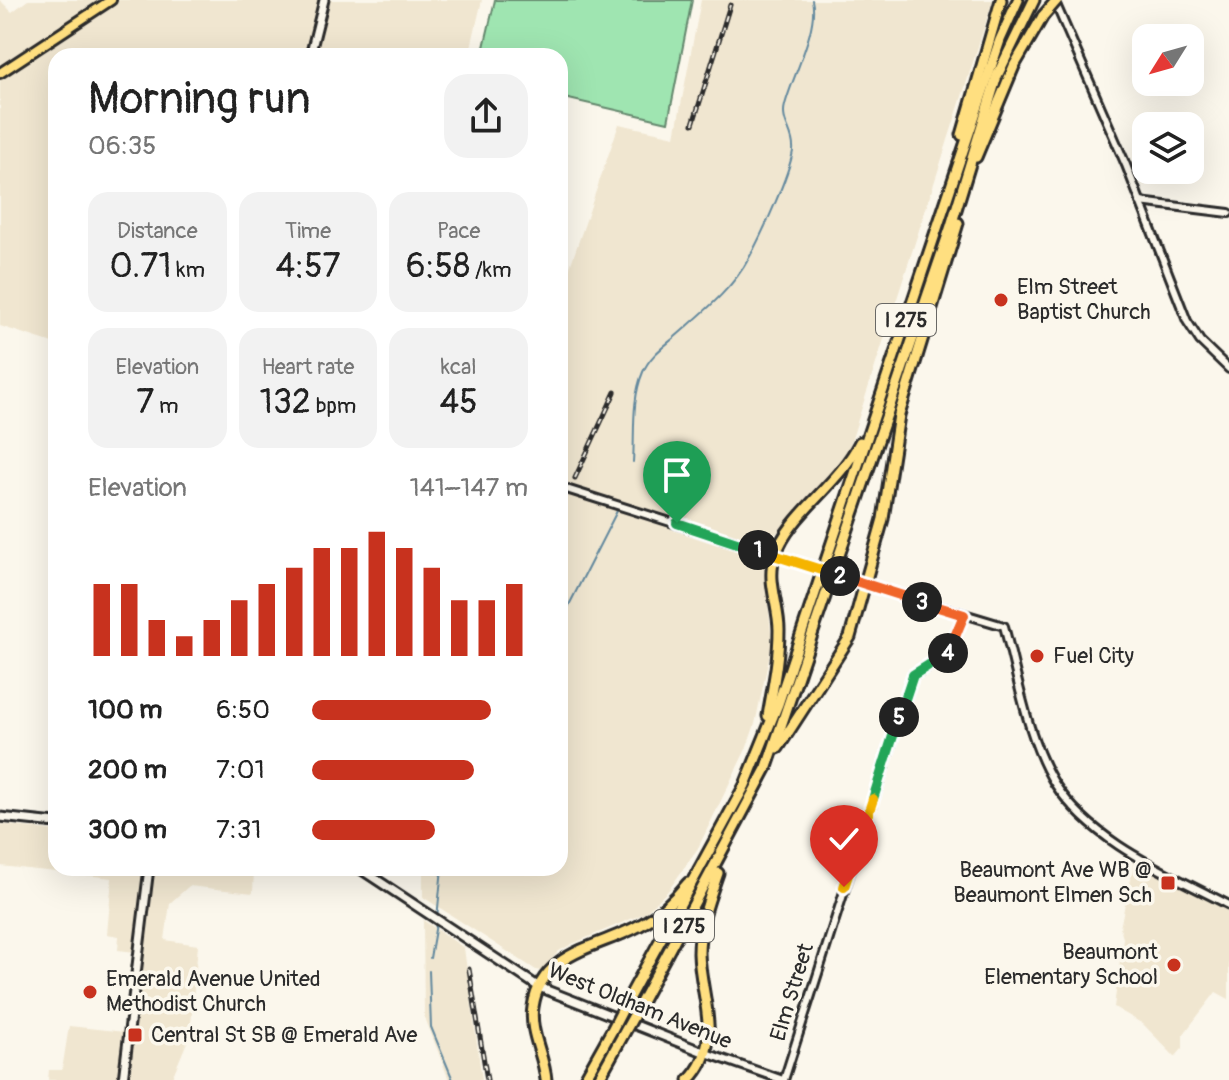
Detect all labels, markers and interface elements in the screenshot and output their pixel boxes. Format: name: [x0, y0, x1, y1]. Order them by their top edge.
north arrow: [1132, 24, 1204, 96]
map controls: [1132, 24, 1204, 184]
text: Morning run: [88, 72, 311, 127]
button: share: [444, 74, 528, 158]
button: layers: [1132, 112, 1204, 184]
text: 06:35: [88, 130, 156, 162]
text: Distance: [117, 217, 198, 245]
text: Time: [285, 217, 331, 245]
text: Pace: [437, 217, 480, 245]
text: 0.71: [110, 245, 172, 288]
text: 4:57: [275, 245, 341, 288]
text: 6:58: [406, 245, 470, 288]
text: km: [172, 256, 205, 284]
text: /km: [470, 256, 512, 284]
place label: Elm Street Baptist Church: [1017, 273, 1151, 326]
marker: Elm Street Baptist Church: [992, 291, 1010, 309]
road number: I 275: [876, 304, 936, 336]
text: Elevation: [115, 353, 199, 381]
text: Heart rate: [262, 353, 354, 381]
text: kcal: [441, 353, 477, 381]
text: 7: [136, 381, 154, 424]
text: 132: [260, 381, 311, 424]
text: 45: [440, 381, 478, 424]
text: m: [154, 392, 178, 420]
text: bpm: [311, 392, 356, 420]
pin: [643, 441, 711, 523]
icon: arrive: [655, 453, 699, 497]
text: Elevation: [88, 472, 187, 504]
text: 141–147 m: [410, 472, 528, 504]
pin: 1: [738, 530, 778, 570]
text: 1: [754, 536, 762, 564]
pin: 2: [820, 556, 860, 596]
text: 2: [834, 562, 846, 590]
pin: 3: [902, 582, 942, 622]
text: 3: [916, 588, 928, 616]
pin: 4: [928, 633, 968, 673]
text: 4: [942, 639, 954, 667]
place label: Fuel City: [1053, 642, 1134, 670]
marker: Fuel City: [1028, 647, 1046, 665]
text: 100 m: [88, 694, 162, 726]
text: 6:50: [216, 694, 270, 726]
pin: 5: [879, 697, 919, 737]
text: 5: [893, 703, 905, 731]
text: 200 m: [88, 754, 167, 786]
text: 7:01: [216, 754, 265, 786]
pin: [810, 805, 878, 887]
text: 300 m: [88, 814, 167, 846]
text: 7:31: [216, 814, 261, 846]
icon: check: [822, 817, 866, 861]
place label: Beaumont Ave WB @ Beaumont Elmen Sch: [953, 856, 1152, 909]
marker: Beaumont Ave WB @ Beaumont Elmen Sch: [1159, 874, 1177, 892]
road number: I 275: [654, 910, 714, 942]
place label: Beaumont Elementary School: [984, 938, 1158, 991]
street label: Elm Street: [764, 940, 820, 1044]
street label: West Oldham Avenue: [544, 956, 736, 1056]
marker: Beaumont Elementary School: [1165, 956, 1183, 974]
place label: Emerald Avenue United Methodist Church: [106, 965, 321, 1018]
marker: Emerald Avenue United Methodist Church: [81, 983, 99, 1001]
place label: Central St SB @ Emerald Ave: [151, 1021, 418, 1049]
marker: Central St SB @ Emerald Ave: [126, 1026, 144, 1044]

